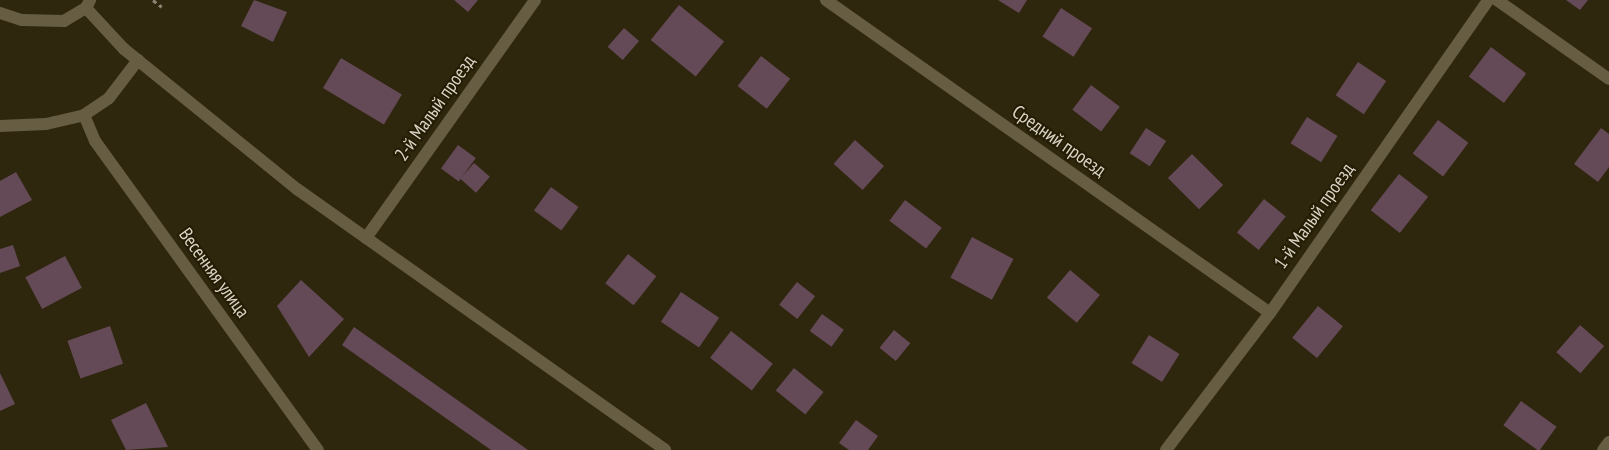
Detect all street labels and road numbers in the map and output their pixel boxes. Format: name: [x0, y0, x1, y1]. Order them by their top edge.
street label: 2-й Малый проезд: [390, 51, 480, 165]
street label: Средний проезд: [1008, 100, 1110, 182]
street label: 1-й Малый проезд: [1269, 159, 1359, 273]
street label: Весенняя улица: [174, 224, 254, 322]

